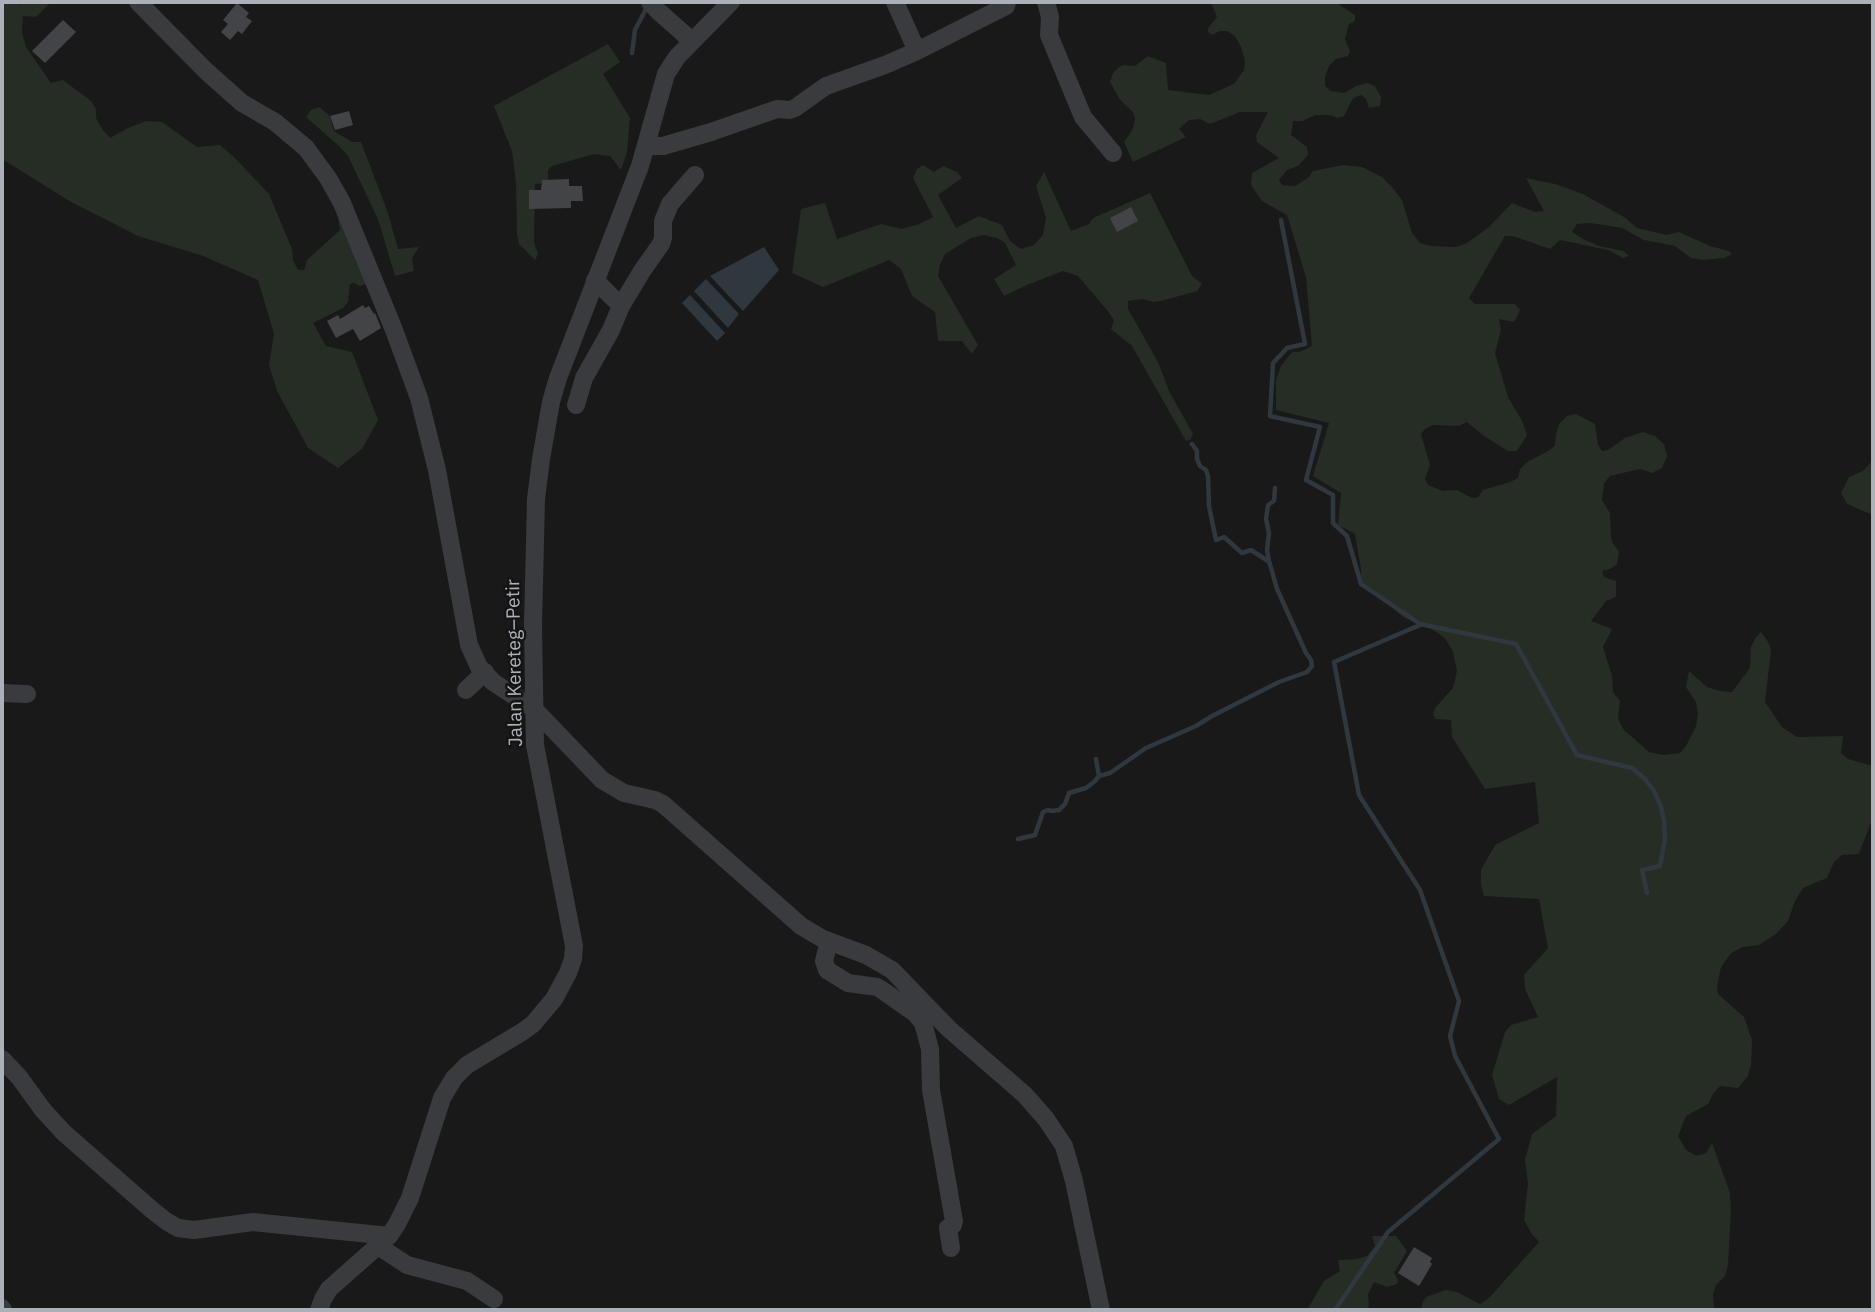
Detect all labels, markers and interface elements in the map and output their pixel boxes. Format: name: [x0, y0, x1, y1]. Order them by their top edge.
street label: Jalan Kereteg–Petir: [502, 579, 528, 747]

